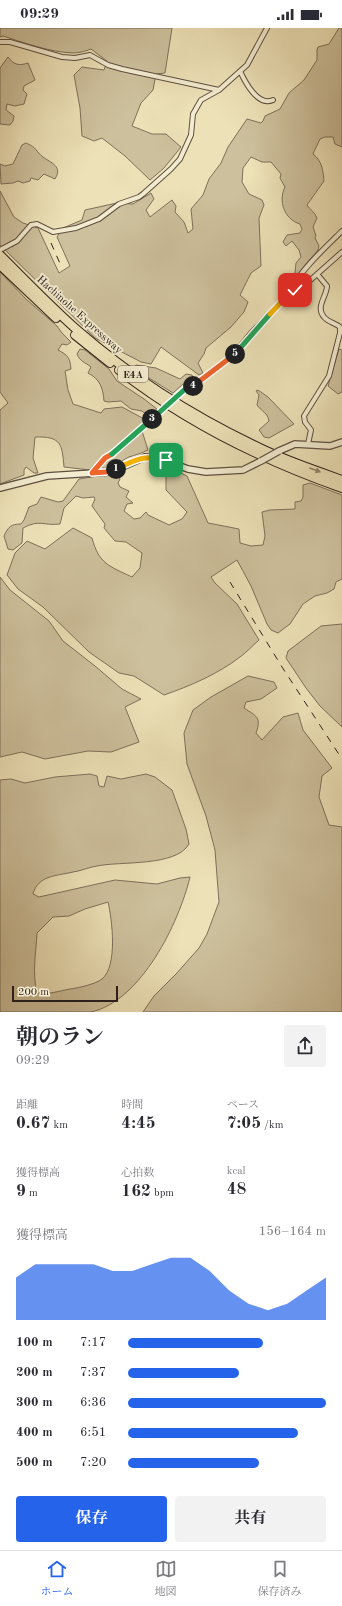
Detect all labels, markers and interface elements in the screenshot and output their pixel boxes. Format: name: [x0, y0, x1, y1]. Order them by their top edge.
text: 09:29: [20, 7, 59, 22]
pin: [278, 273, 312, 307]
street label: Hachinohe Expressway: [34, 274, 124, 356]
icon: check: [284, 279, 306, 301]
pin: 5: [225, 344, 245, 364]
text: 5: [232, 348, 238, 359]
road number: E4A: [118, 366, 148, 382]
pin: 4: [183, 376, 203, 396]
text: 4: [190, 380, 196, 391]
pin: 3: [142, 409, 162, 429]
text: 3: [149, 413, 155, 424]
pin: [149, 443, 183, 477]
icon: arrive: [155, 449, 177, 471]
pin: 1: [106, 459, 126, 479]
text: 1: [113, 463, 119, 474]
one-way arrow: [309, 467, 321, 473]
scale bar: [12, 984, 118, 1003]
text: 200 m: [18, 987, 49, 998]
button: share: [284, 1025, 326, 1067]
text: 朝のラン: [16, 1027, 104, 1049]
text: 09:29: [16, 1054, 50, 1067]
text: 距離: [16, 1100, 38, 1111]
text: 時間: [121, 1100, 143, 1111]
text: ペース: [227, 1100, 259, 1111]
text: 0.67: [16, 1115, 50, 1132]
text: 4:45: [121, 1115, 156, 1132]
text: 7:05: [227, 1115, 261, 1132]
text: km: [50, 1120, 68, 1131]
text: /km: [261, 1120, 283, 1131]
text: kcal: [227, 1166, 246, 1177]
text: 獲得標高: [16, 1168, 60, 1179]
text: 心拍数: [121, 1168, 154, 1179]
text: 48: [227, 1181, 246, 1198]
text: 9: [16, 1183, 26, 1200]
text: 162: [121, 1183, 151, 1200]
text: m: [26, 1188, 38, 1199]
text: bpm: [151, 1188, 174, 1199]
text: 156–164 m: [259, 1225, 326, 1238]
text: 獲得標高: [16, 1229, 68, 1242]
text: 100 m: [16, 1336, 53, 1349]
text: 7:17: [80, 1336, 106, 1349]
text: 200 m: [16, 1366, 53, 1379]
text: 7:37: [80, 1366, 106, 1379]
text: 300 m: [16, 1396, 53, 1409]
text: 6:36: [80, 1396, 106, 1409]
text: 400 m: [16, 1426, 53, 1439]
text: 6:51: [80, 1426, 106, 1439]
text: 500 m: [16, 1456, 53, 1469]
text: 7:20: [80, 1456, 106, 1469]
button: 保存: [16, 1496, 167, 1542]
button: 共有: [175, 1496, 326, 1542]
tab: ホーム: [41, 1558, 74, 1600]
tab: 地図: [155, 1558, 177, 1600]
tab: 保存済み: [258, 1558, 302, 1600]

